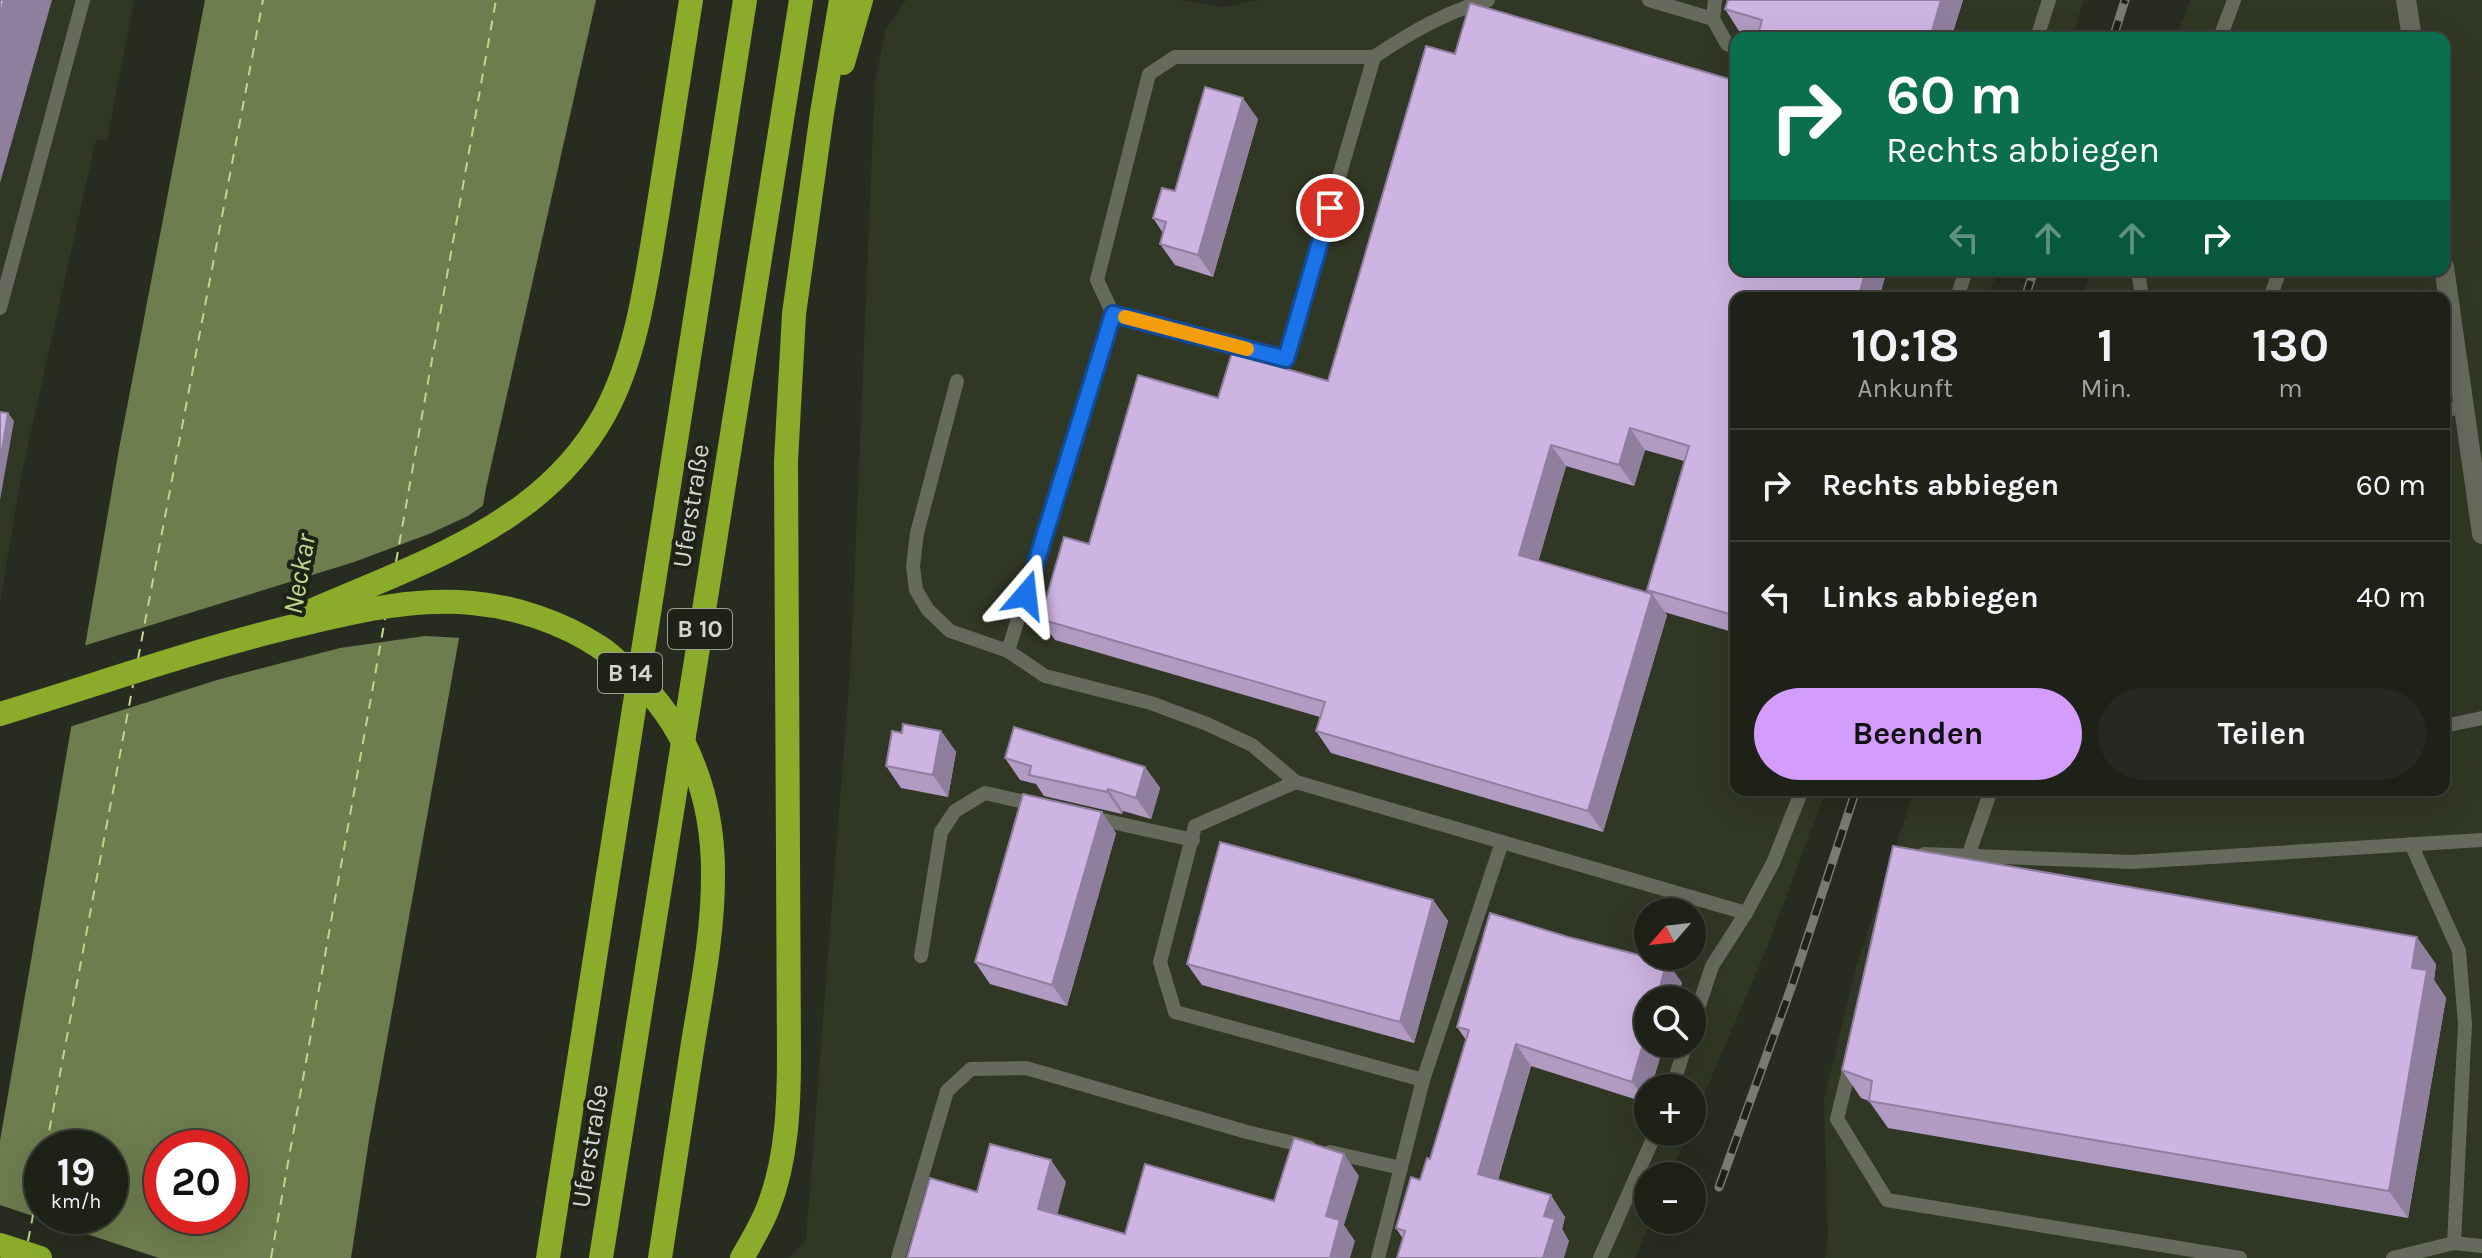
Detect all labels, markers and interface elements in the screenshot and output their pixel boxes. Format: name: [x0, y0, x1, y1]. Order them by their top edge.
text: 60 m: [1886, 62, 2023, 127]
icon: right: [1754, 64, 1858, 168]
text: Rechts abbiegen: [1886, 129, 2160, 171]
pin: [1296, 174, 1364, 242]
icon: arrive: [1308, 186, 1352, 230]
icon: left: [1942, 216, 1986, 260]
icon: ahead: [2026, 216, 2070, 260]
icon: ahead: [2110, 216, 2154, 260]
icon: right: [2194, 216, 2238, 260]
text: 10:18: [1851, 317, 1960, 373]
text: 1: [2097, 317, 2114, 373]
text: 130: [2252, 317, 2329, 373]
text: Ankunft: [1858, 373, 1953, 404]
text: Min.: [2081, 373, 2131, 404]
text: m: [2278, 373, 2303, 404]
street label: Uferstraße: [666, 442, 716, 570]
icon: right: [1754, 463, 1798, 507]
text: Rechts abbiegen: [1822, 467, 2059, 503]
text: 60 m: [2356, 467, 2426, 503]
water label: Neckar: [276, 530, 323, 617]
position arrow: [984, 553, 1068, 637]
icon: left: [1754, 575, 1798, 619]
text: Links abbiegen: [1822, 579, 2039, 615]
text: 40 m: [2356, 579, 2426, 615]
road number: B 10: [668, 609, 732, 649]
road number: B 14: [598, 653, 662, 693]
button: Beenden: [1754, 688, 2082, 780]
button: Teilen: [2098, 688, 2426, 780]
north arrow: [1634, 898, 1706, 970]
map controls: [1634, 898, 1706, 1234]
button: search: [1634, 986, 1706, 1058]
button: +: [1634, 1074, 1706, 1146]
street label: Uferstraße: [565, 1082, 615, 1210]
speed limit sign: 20: [144, 1130, 248, 1234]
text: 19: [57, 1148, 95, 1195]
button: −: [1634, 1162, 1706, 1234]
text: km/h: [51, 1190, 101, 1213]

